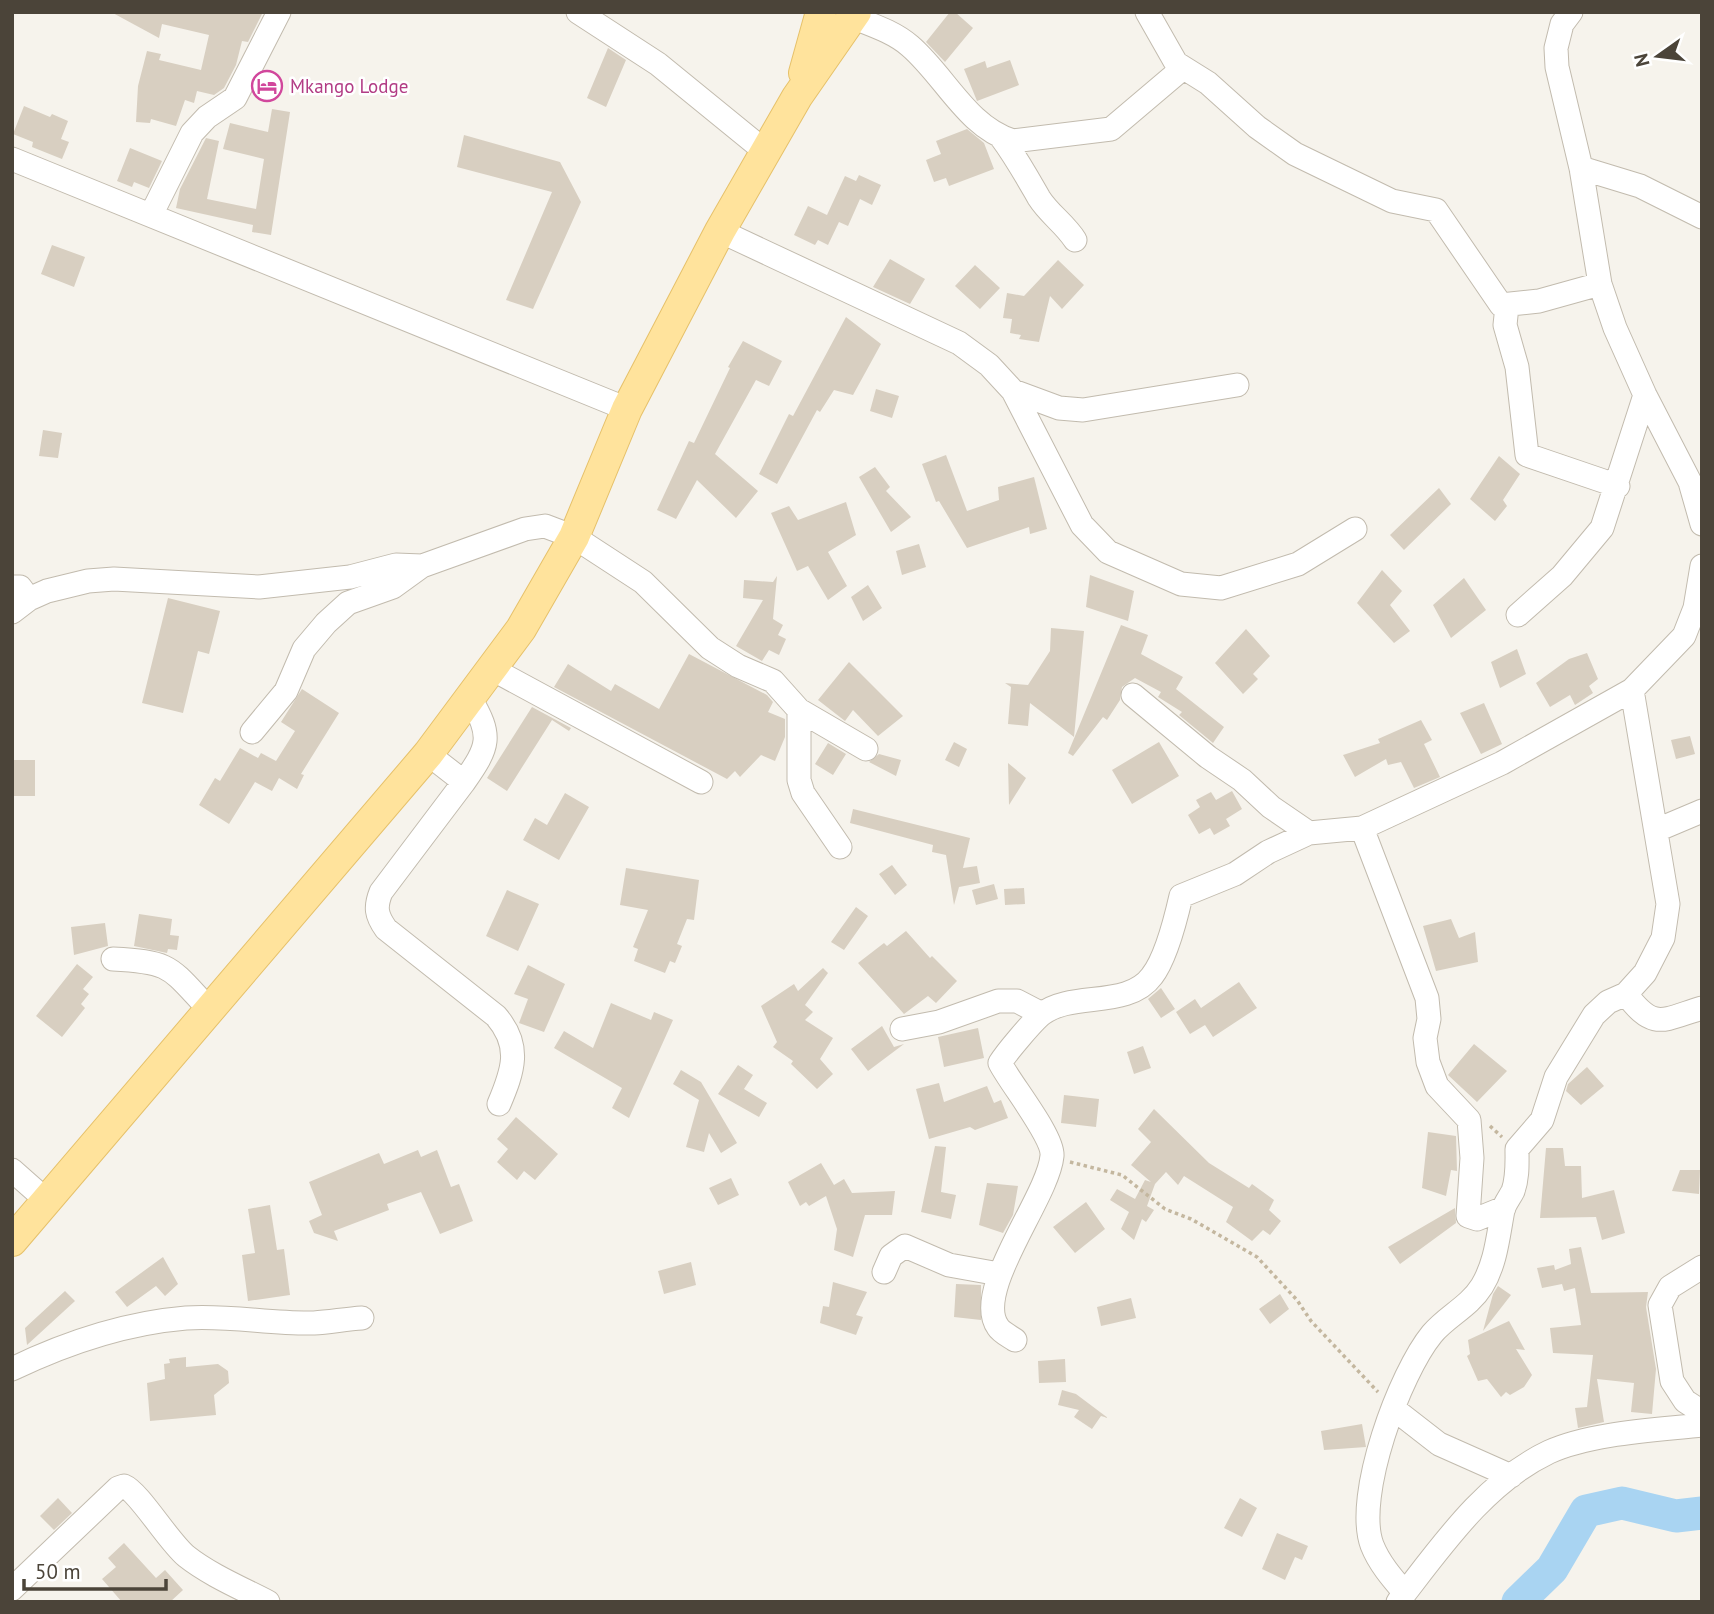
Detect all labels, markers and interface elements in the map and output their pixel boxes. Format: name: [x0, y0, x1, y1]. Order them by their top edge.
north arrow: [1623, 21, 1693, 91]
text: N: [1628, 51, 1655, 69]
hotel icon: Mkango Lodge: [250, 69, 284, 103]
place label: Mkango Lodge: [290, 74, 408, 98]
scale bar: [24, 1548, 166, 1592]
text: 50 m: [35, 1558, 81, 1585]

